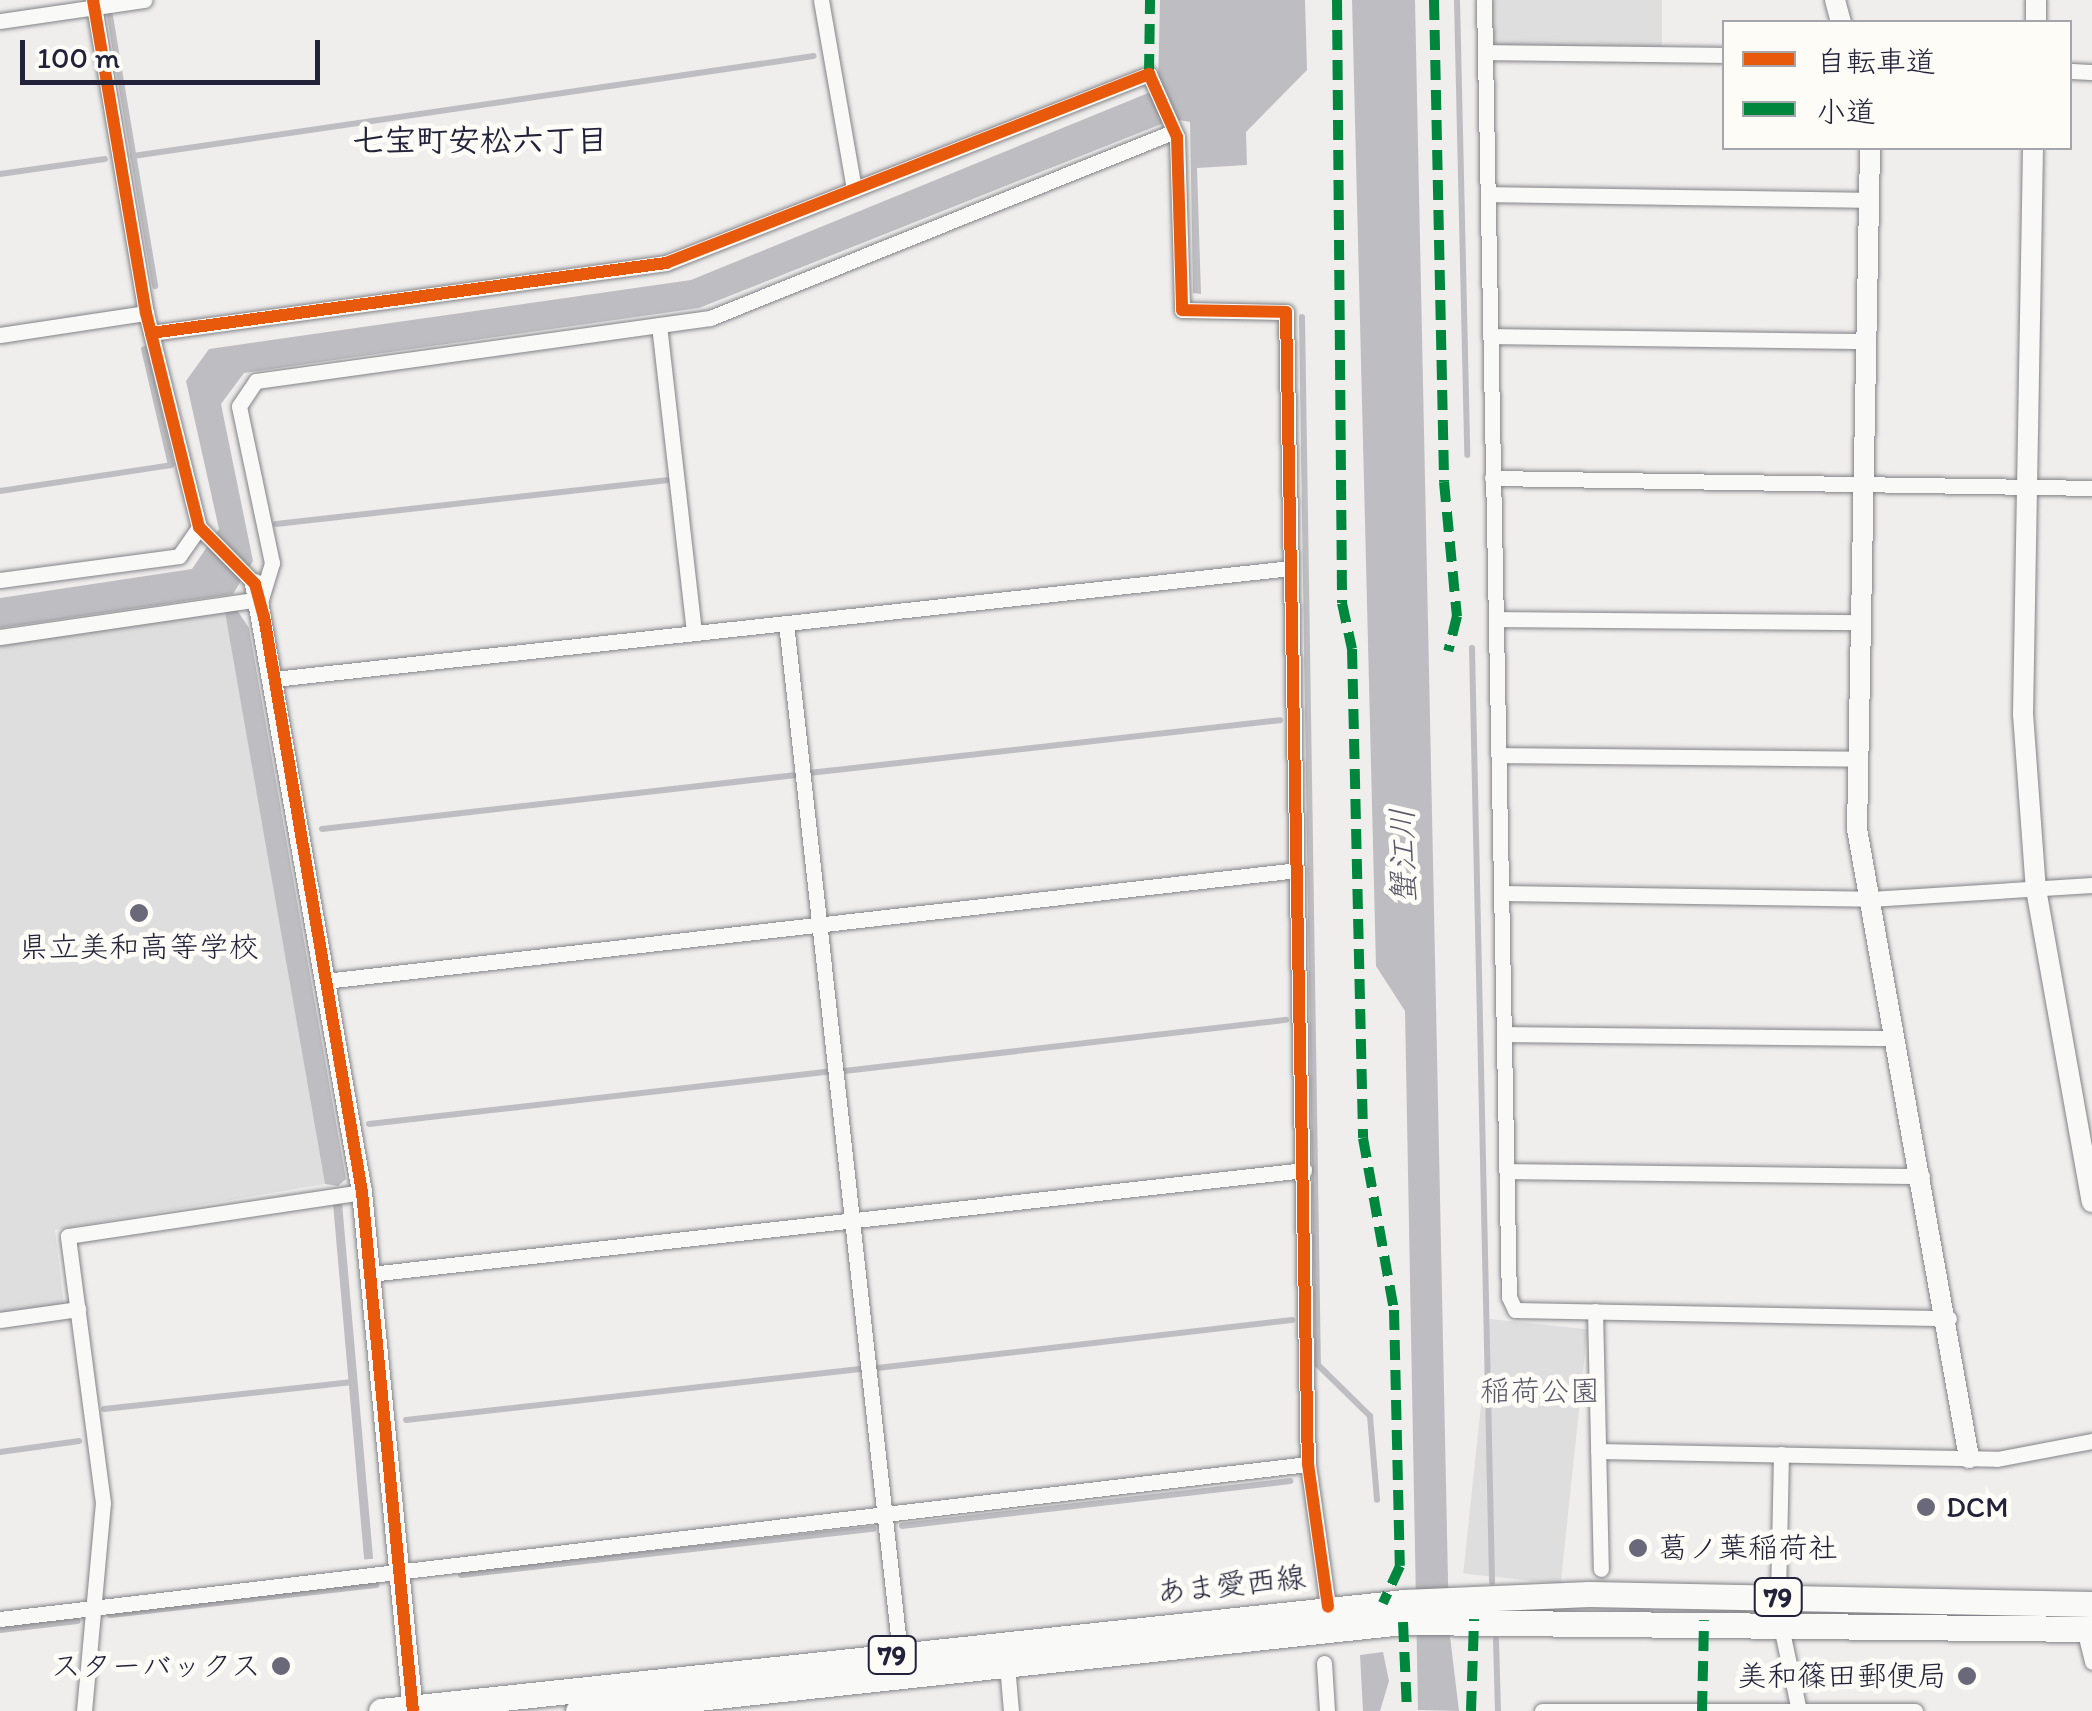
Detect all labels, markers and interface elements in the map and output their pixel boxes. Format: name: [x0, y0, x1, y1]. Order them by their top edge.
scale bar: [25, 20, 325, 82]
legend: [1722, 20, 2072, 150]
text: 100 m: [37, 39, 120, 76]
text: 自転車道: [1816, 43, 1936, 80]
text: 小道: [1816, 93, 1876, 130]
district label: 七宝町安松六丁目: [352, 121, 608, 159]
water label: 蟹江川: [1383, 808, 1423, 904]
marker: 県立美和高等学校: [128, 902, 150, 924]
place label: 県立美和高等学校: [19, 929, 259, 965]
park label: 稲荷公園: [1480, 1373, 1600, 1409]
place label: DCM: [1946, 1489, 2009, 1525]
marker: DCM: [1915, 1496, 1937, 1518]
place label: 葛ノ葉稲荷社: [1658, 1530, 1838, 1566]
marker: 葛ノ葉稲荷社: [1627, 1537, 1649, 1559]
street label: あま愛西線: [1155, 1559, 1307, 1611]
road number: 79: [1753, 1574, 1803, 1620]
road number: 79: [867, 1632, 917, 1678]
place label: スターバックス: [51, 1648, 261, 1684]
marker: スターバックス: [270, 1655, 292, 1677]
place label: 美和篠田郵便局: [1737, 1658, 1947, 1694]
marker: 美和篠田郵便局: [1956, 1665, 1978, 1687]

